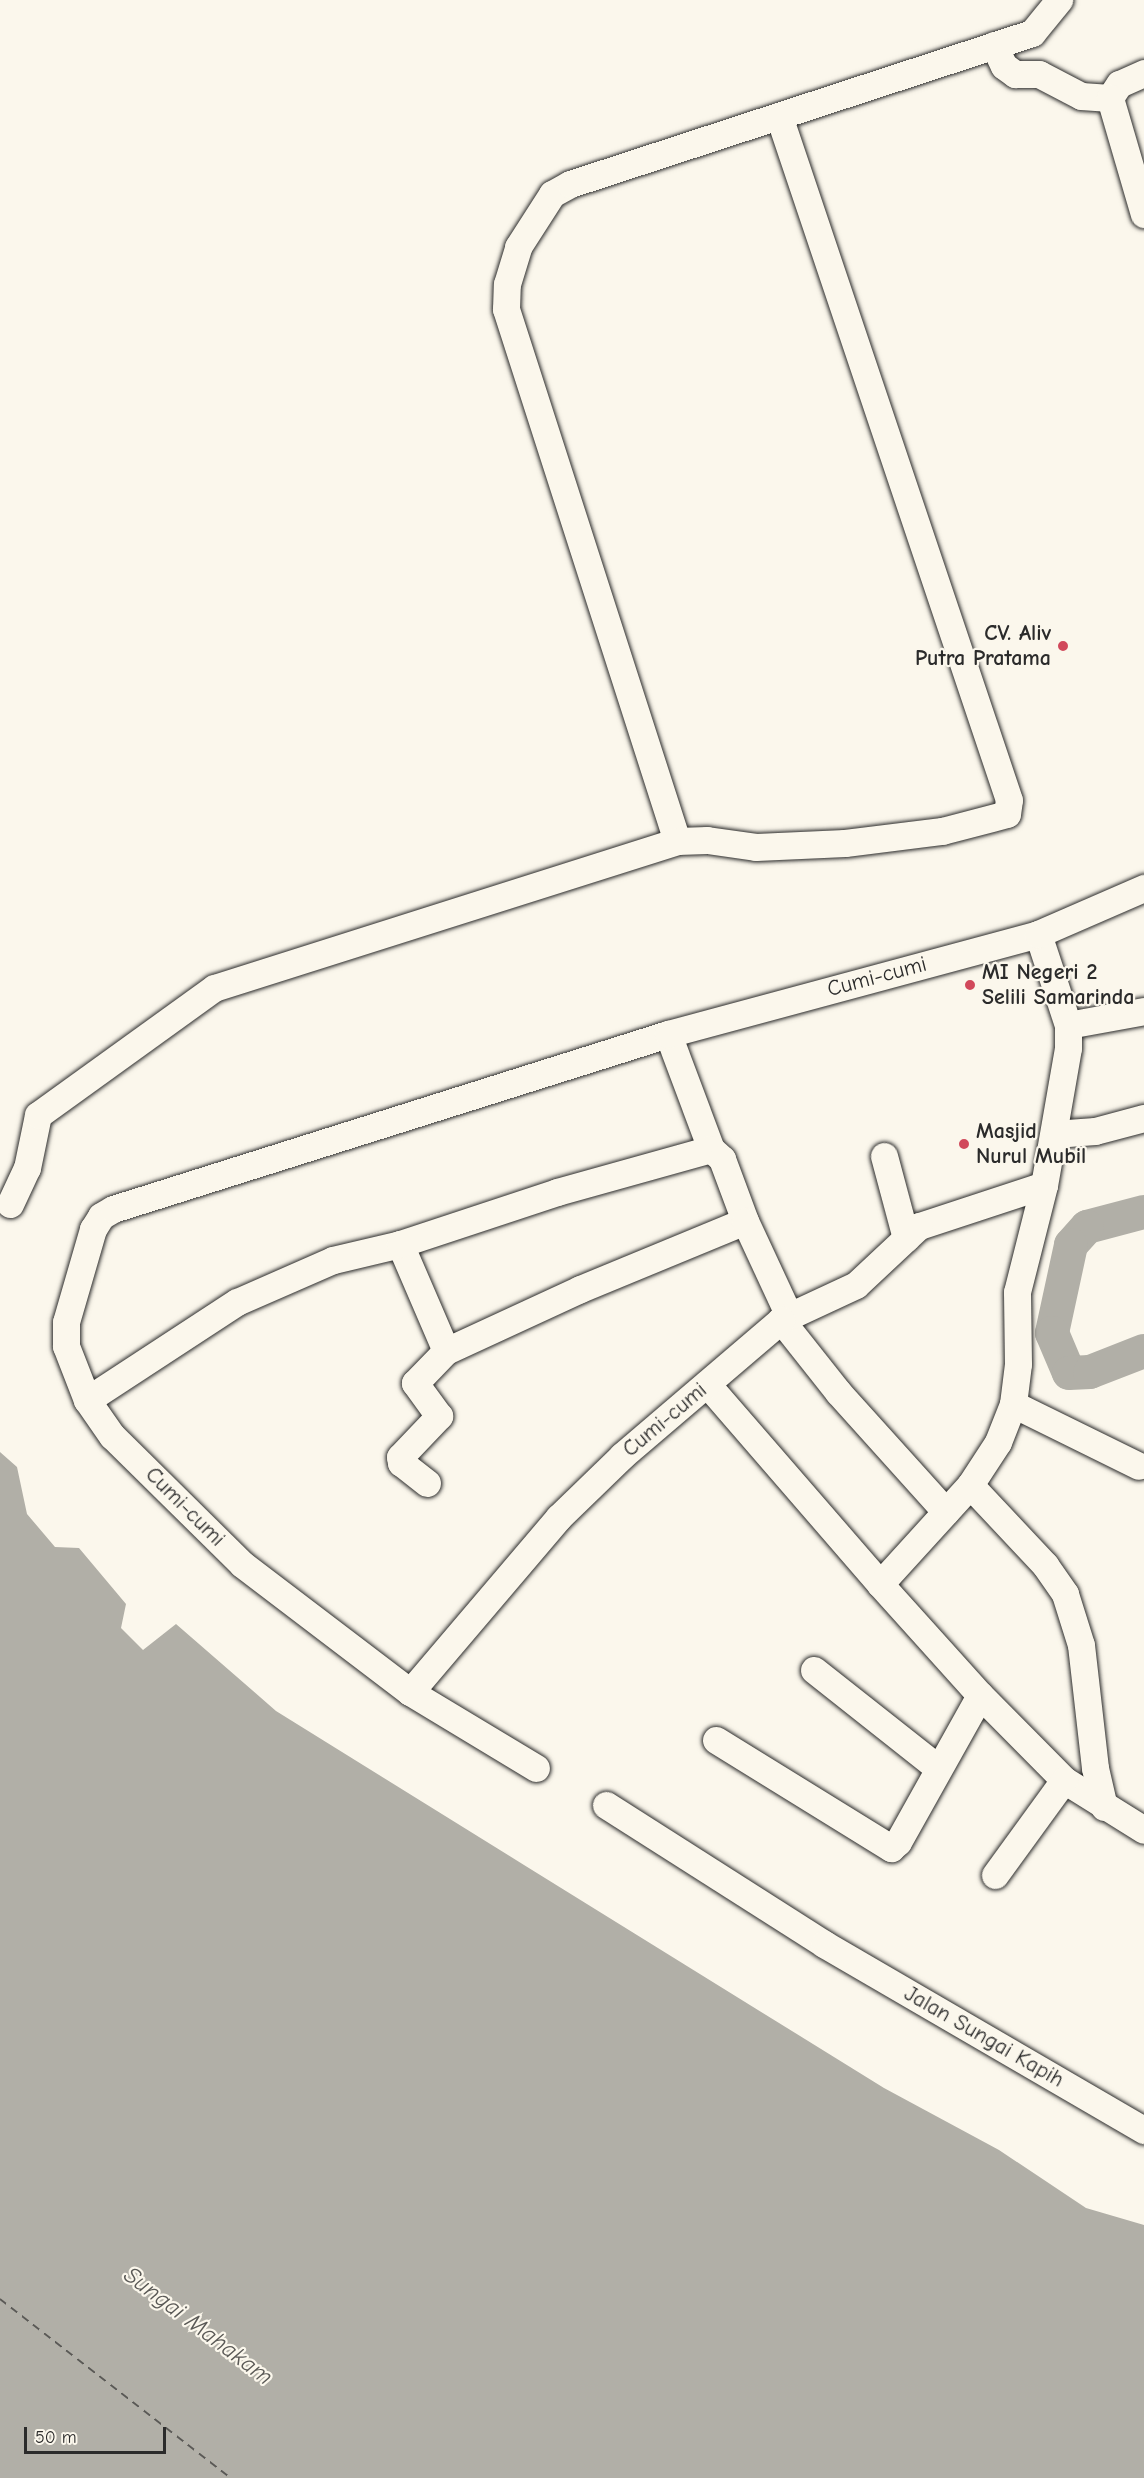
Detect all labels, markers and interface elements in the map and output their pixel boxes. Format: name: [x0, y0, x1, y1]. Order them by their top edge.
place label: CV. Aliv Putra Pratama: [915, 620, 1051, 672]
marker: CV. Aliv Putra Pratama: [1056, 639, 1070, 653]
street label: Cumi-cumi: [824, 951, 930, 1003]
place label: MI Negeri 2 Selili Samarinda: [982, 959, 1134, 1010]
marker: MI Negeri 2 Selili Samarinda: [963, 978, 977, 992]
place label: Masjid Nurul Mubil: [976, 1118, 1086, 1170]
marker: Masjid Nurul Mubil: [957, 1137, 971, 1151]
street label: Cumi-cumi: [618, 1377, 712, 1463]
street label: Cumi-cumi: [140, 1462, 230, 1552]
street label: Jalan Sungai Kapih: [899, 1981, 1069, 2093]
water label: Sungai Mahakam: [118, 2261, 278, 2391]
scale bar: [27, 2415, 170, 2453]
text: 50 m: [35, 2427, 77, 2448]

